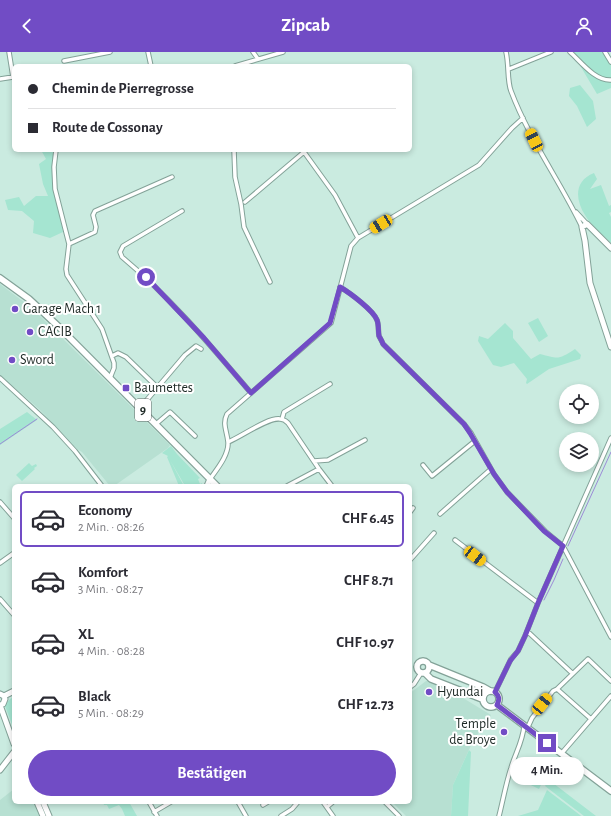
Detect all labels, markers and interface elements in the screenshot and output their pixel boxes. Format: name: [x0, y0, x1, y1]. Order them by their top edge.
icon: back: [16, 15, 38, 37]
icon: person: [573, 15, 595, 37]
text: Zipcab: [281, 17, 330, 35]
text: Chemin de Pierregrosse: [52, 81, 194, 96]
text: Route de Cossonay: [52, 120, 163, 135]
car: [523, 127, 545, 153]
car: [368, 213, 394, 235]
route start: [137, 268, 155, 286]
place label: Garage Mach 1: [23, 302, 101, 316]
marker: Garage Mach 1: [10, 304, 20, 314]
place label: CACIB: [38, 325, 72, 339]
marker: CACIB: [25, 327, 35, 337]
place label: Sword: [20, 353, 54, 367]
marker: Sword: [7, 355, 17, 365]
place label: Baumettes: [134, 381, 193, 395]
marker: Baumettes: [121, 383, 131, 393]
map controls: [559, 384, 599, 472]
button: locate: [559, 384, 599, 424]
road number: 9: [135, 399, 151, 421]
button: layers: [559, 432, 599, 472]
icon: car: [30, 501, 66, 537]
text: Economy: [78, 503, 132, 518]
text: CHF 6.45: [342, 511, 394, 526]
text: 2 Min. · 08:26: [78, 521, 144, 534]
car: [462, 544, 488, 568]
icon: car: [30, 563, 66, 599]
text: Komfort: [78, 565, 128, 580]
text: CHF 8.71: [344, 573, 394, 588]
text: 3 Min. · 08:27: [78, 583, 143, 596]
icon: car: [30, 625, 66, 661]
text: XL: [78, 627, 94, 642]
text: CHF 10.97: [336, 635, 394, 650]
text: 4 Min. · 08:28: [78, 645, 145, 658]
place label: Hyundai: [437, 685, 483, 699]
icon: car: [30, 687, 66, 723]
marker: Hyundai: [424, 687, 434, 697]
text: Black: [78, 689, 111, 704]
car: [530, 691, 554, 717]
text: CHF 12.73: [338, 697, 394, 712]
text: 5 Min. · 08:29: [78, 707, 144, 720]
place label: Temple de Broye: [449, 717, 496, 747]
marker: Temple de Broye: [499, 727, 509, 737]
route end: [538, 734, 556, 752]
button: Bestätigen: [28, 750, 396, 796]
callout: 4 Min.: [510, 757, 584, 785]
text: 4 Min.: [531, 764, 563, 777]

